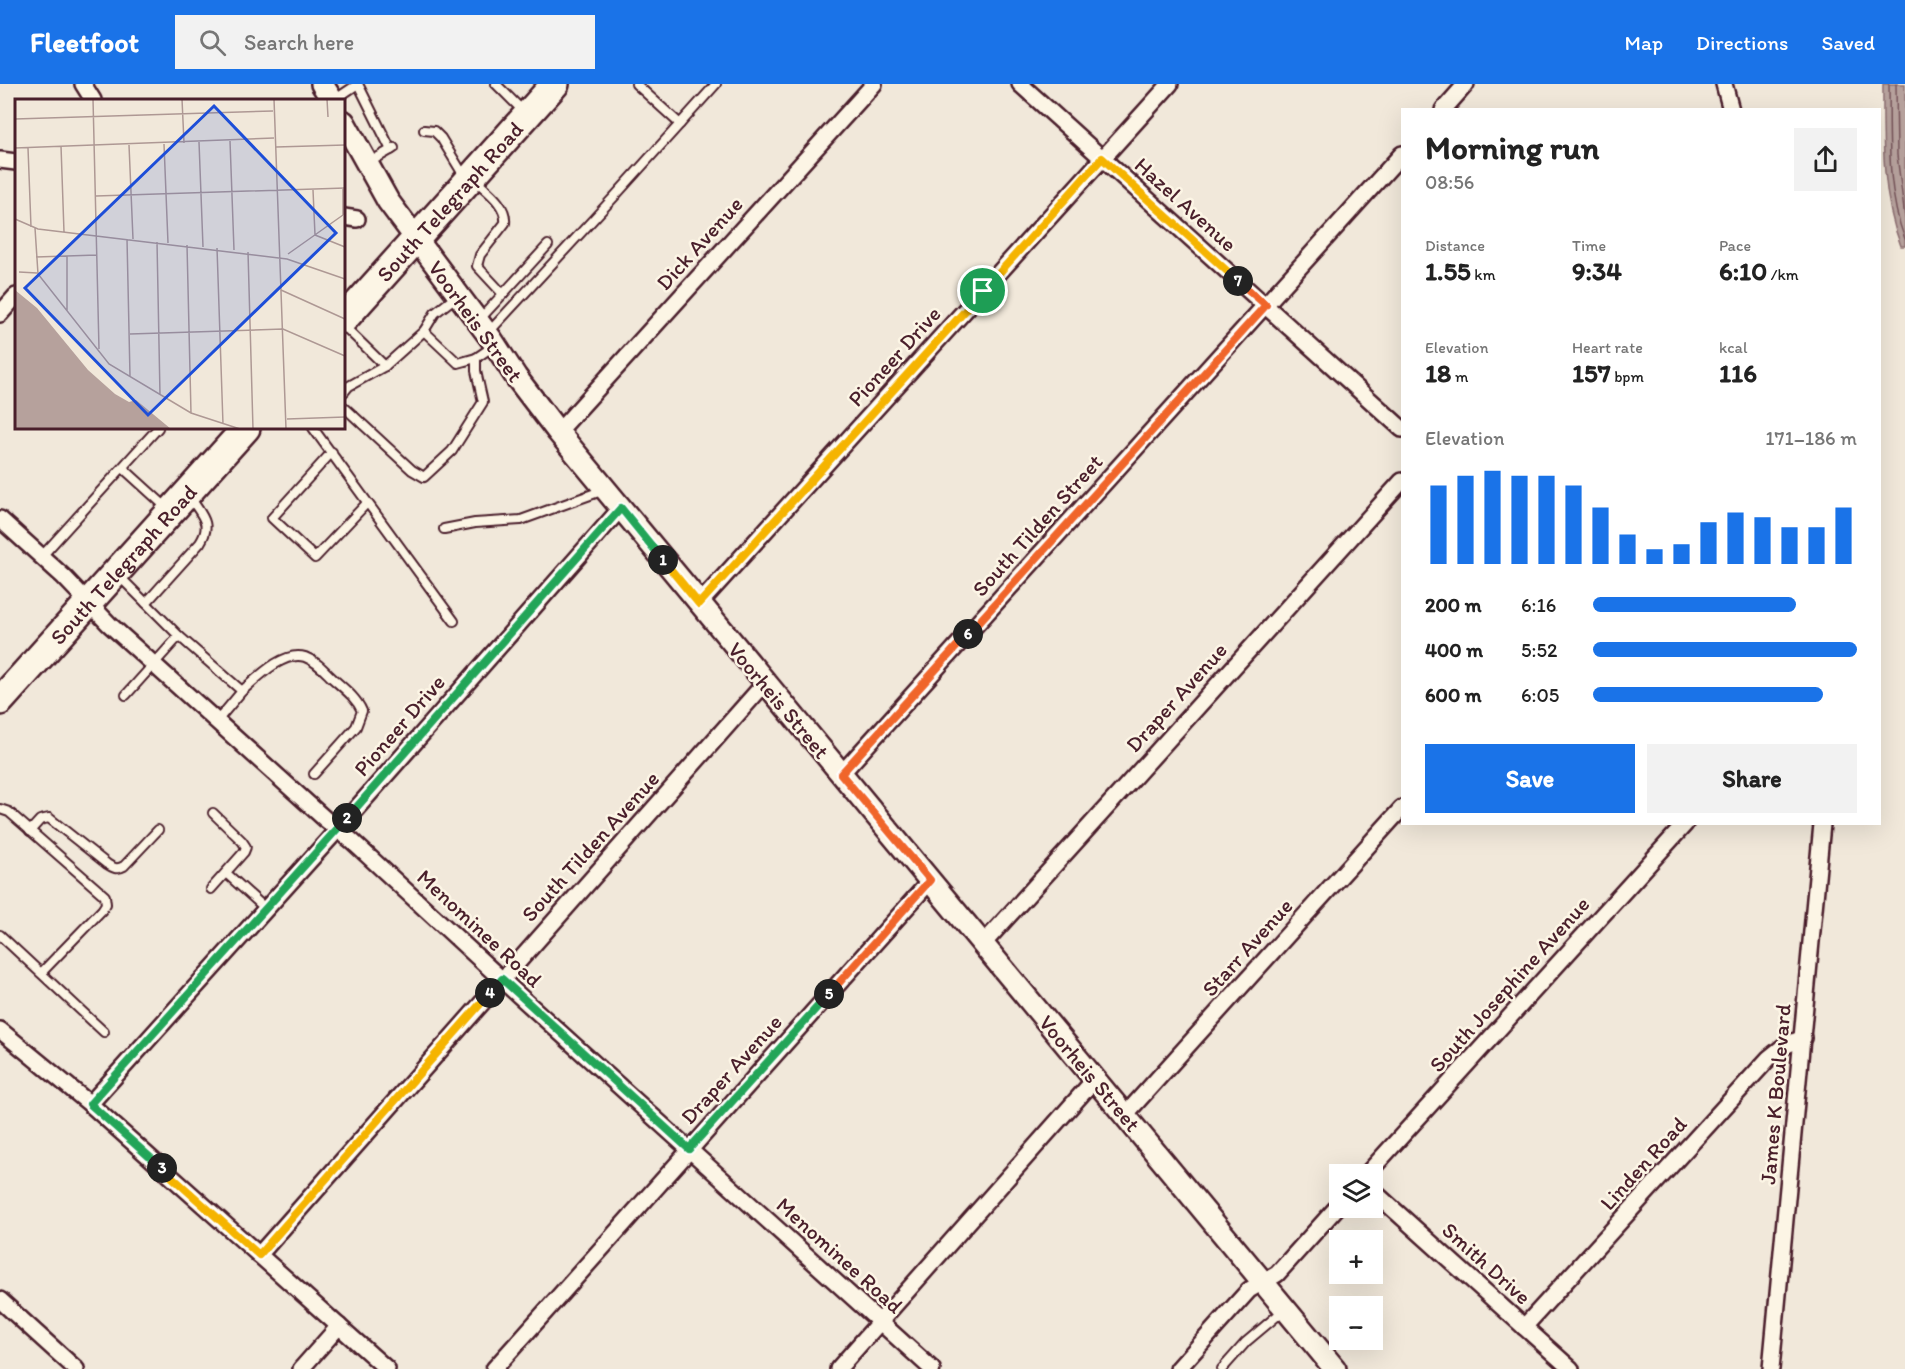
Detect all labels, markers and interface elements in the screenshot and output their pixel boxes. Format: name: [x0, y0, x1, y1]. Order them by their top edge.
search box: [175, 15, 595, 69]
text: Fleetfoot: [30, 25, 139, 59]
icon: search: [196, 26, 229, 59]
text: Search here: [244, 29, 354, 56]
text: Map: [1625, 30, 1663, 55]
text: Directions: [1696, 30, 1788, 55]
text: Saved: [1821, 30, 1875, 55]
inset map: [15, 99, 345, 429]
street label: South Telegraph Road: [371, 116, 529, 288]
text: Morning run: [1425, 128, 1600, 167]
button: share: [1794, 128, 1857, 191]
street label: Hazel Avenue: [1129, 151, 1242, 257]
text: 08:56: [1425, 170, 1474, 194]
street label: Dick Avenue: [650, 191, 748, 296]
text: Distance: [1425, 236, 1485, 255]
text: Time: [1572, 236, 1606, 255]
text: Pace: [1719, 236, 1751, 255]
street label: Voorheis Street: [422, 255, 529, 387]
text: 1.55: [1425, 255, 1471, 287]
text: 9:34: [1572, 255, 1622, 287]
text: 6:10: [1719, 255, 1767, 287]
pin: [957, 265, 1008, 316]
text: km: [1471, 265, 1496, 284]
text: /km: [1767, 265, 1799, 284]
pin: 7: [1223, 266, 1253, 296]
text: 7: [1234, 271, 1242, 290]
icon: arrive: [966, 274, 999, 307]
street label: Pioneer Drive: [842, 301, 947, 412]
text: Elevation: [1425, 338, 1489, 357]
text: Heart rate: [1572, 338, 1643, 357]
text: kcal: [1719, 338, 1747, 357]
text: 18: [1425, 357, 1451, 389]
text: 157: [1572, 357, 1611, 389]
text: 116: [1719, 357, 1757, 389]
text: m: [1451, 367, 1468, 386]
text: bpm: [1611, 367, 1644, 386]
text: Elevation: [1425, 426, 1504, 450]
text: 171–186 m: [1765, 426, 1857, 450]
street label: South Tilden Street: [966, 449, 1108, 602]
street label: South Telegraph Road: [44, 479, 203, 650]
pin: 1: [648, 545, 678, 575]
text: 1: [659, 550, 667, 569]
text: 200 m: [1425, 593, 1481, 617]
text: 6:16: [1521, 593, 1556, 617]
pin: 6: [953, 619, 983, 649]
text: 6: [964, 624, 972, 643]
street label: Voorheis Street: [722, 637, 835, 764]
street label: Draper Avenue: [1120, 637, 1233, 758]
text: 400 m: [1425, 638, 1483, 662]
text: 5:52: [1521, 638, 1557, 662]
street label: Pioneer Drive: [348, 669, 451, 782]
text: 600 m: [1425, 683, 1482, 707]
text: 6:05: [1521, 683, 1559, 707]
button: Save: [1425, 744, 1635, 813]
button: Share: [1647, 744, 1857, 813]
street label: South Tilden Avenue: [516, 765, 665, 927]
pin: 2: [332, 803, 362, 833]
text: 2: [343, 808, 351, 827]
street label: Menominee Road: [412, 864, 548, 993]
street label: South Josephine Avenue: [1423, 891, 1595, 1078]
street label: Starr Avenue: [1196, 893, 1299, 1002]
pin: 4: [475, 978, 505, 1008]
pin: 5: [814, 979, 844, 1009]
text: 4: [485, 983, 495, 1002]
text: 5: [825, 984, 833, 1003]
street label: James K Boulevard: [1754, 1003, 1797, 1185]
street label: Draper Avenue: [675, 1009, 788, 1130]
street label: Voorheis Street: [1033, 1010, 1146, 1137]
street label: Linden Road: [1594, 1111, 1693, 1216]
pin: 3: [147, 1153, 177, 1183]
text: 3: [158, 1158, 166, 1177]
map controls: [1329, 1164, 1383, 1350]
button: layers: [1329, 1164, 1383, 1218]
street label: Menominee Road: [771, 1191, 909, 1319]
street label: Smith Drive: [1437, 1216, 1537, 1310]
button: +: [1329, 1230, 1383, 1284]
button: −: [1329, 1296, 1383, 1350]

